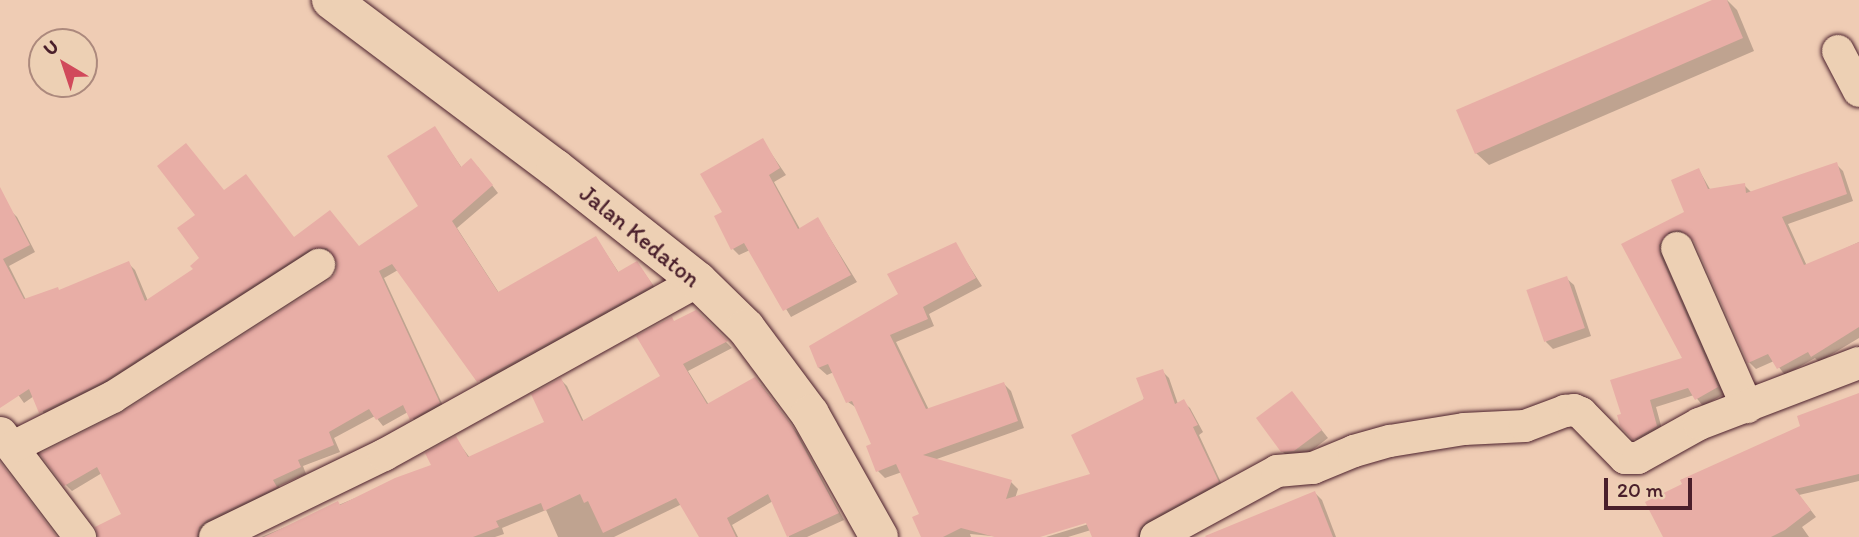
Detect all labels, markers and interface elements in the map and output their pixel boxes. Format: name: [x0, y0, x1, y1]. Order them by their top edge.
north arrow: [28, 28, 98, 98]
text: U: [39, 35, 63, 61]
street label: Jalan Kedaton: [574, 179, 706, 293]
scale bar: [1607, 463, 1694, 507]
text: 20 m: [1617, 477, 1663, 502]

